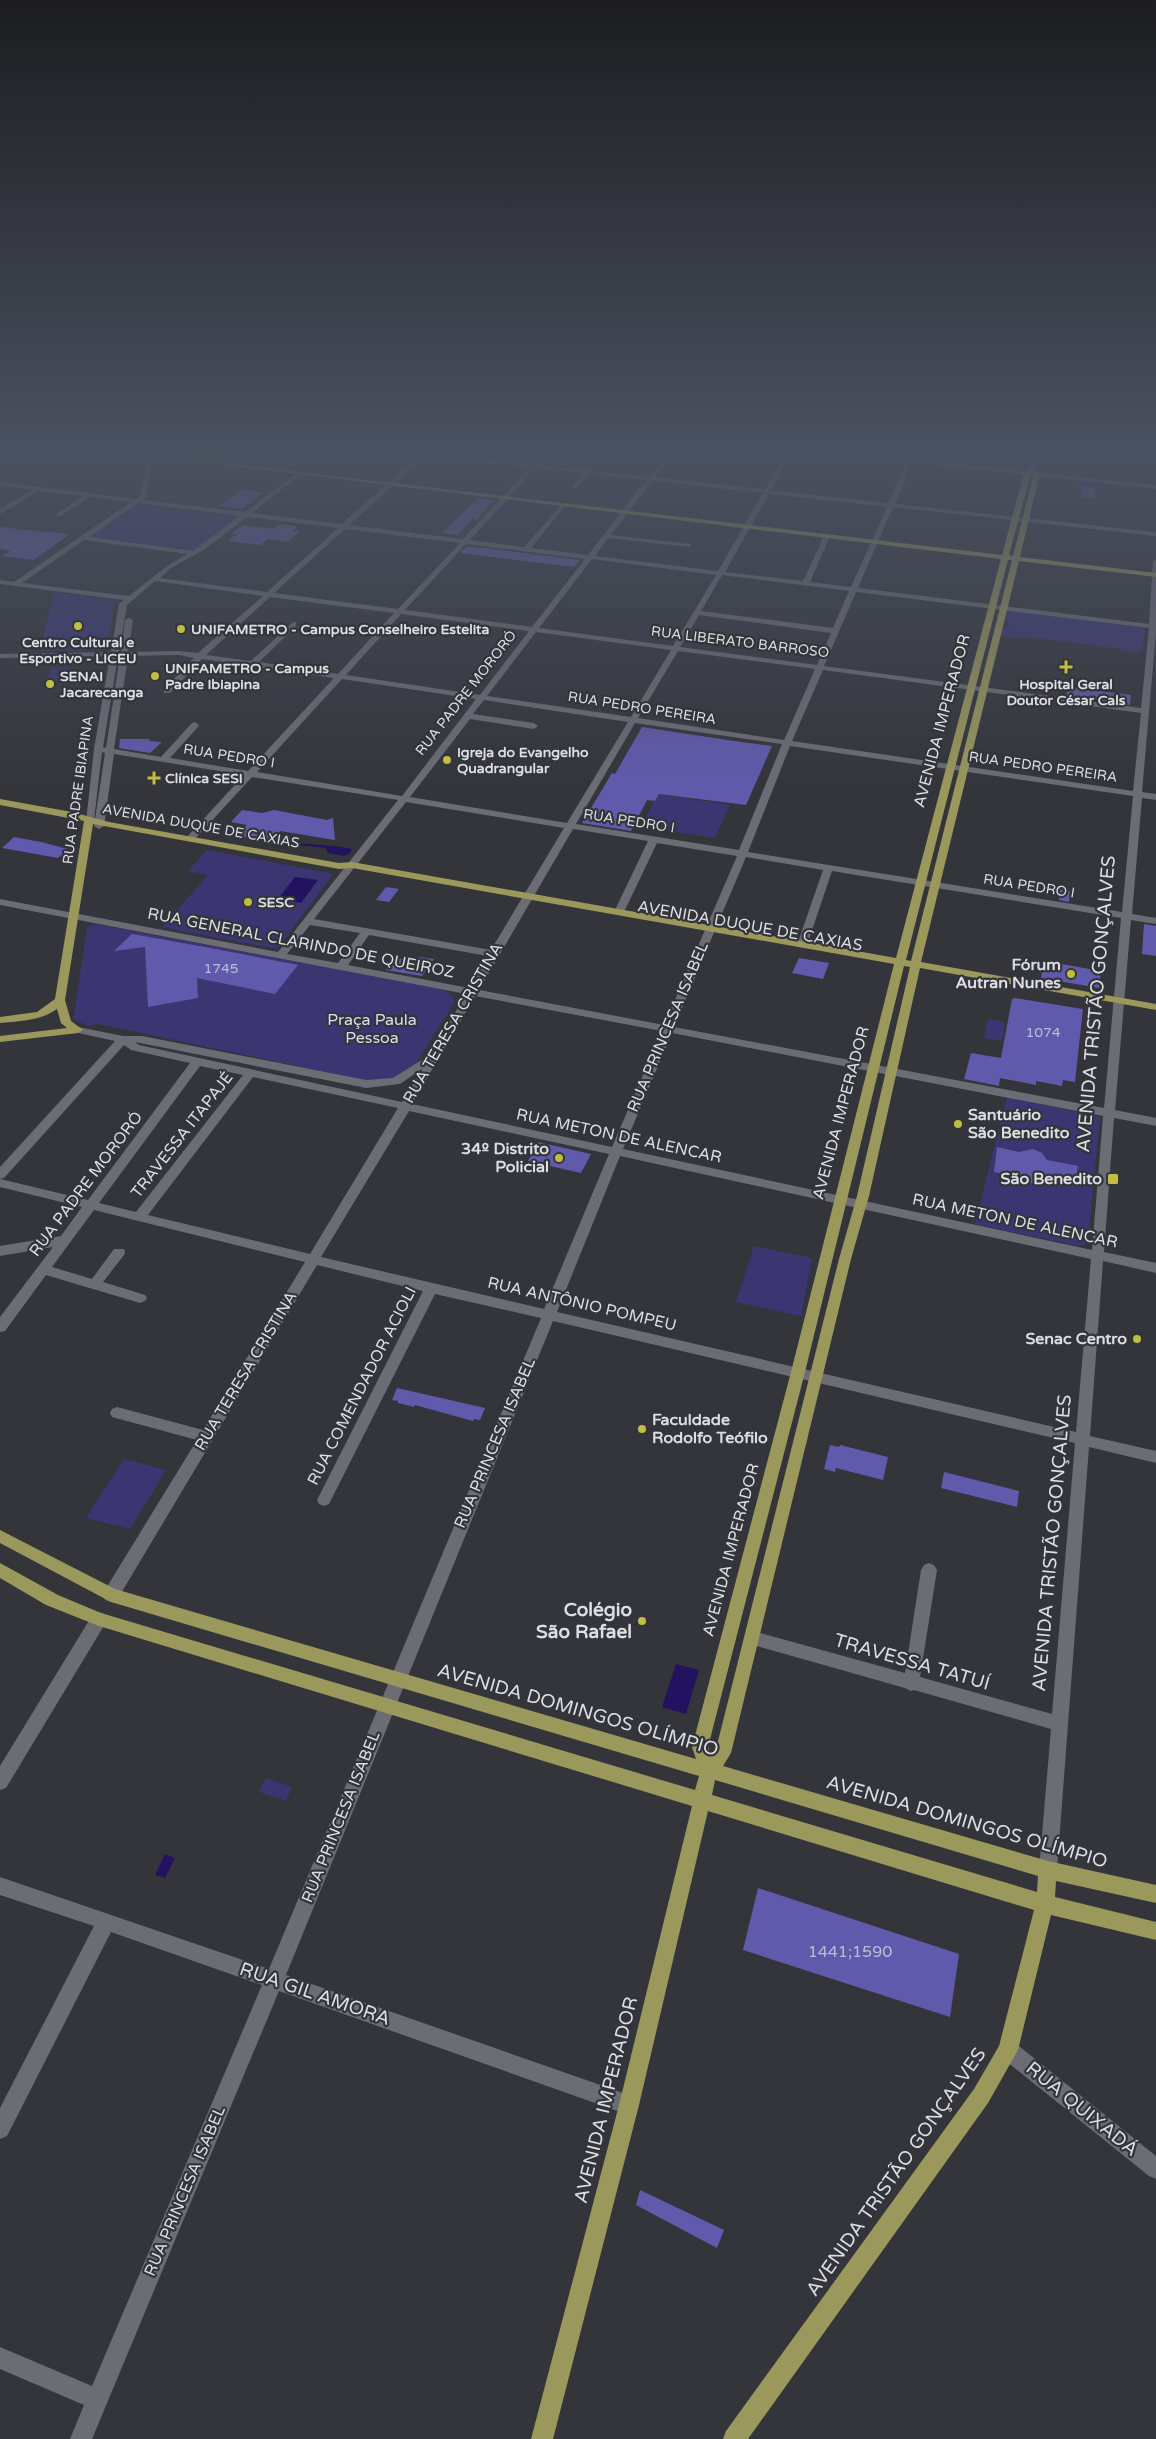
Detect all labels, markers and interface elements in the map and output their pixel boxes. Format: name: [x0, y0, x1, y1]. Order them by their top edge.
marker: Centro Cultural e Esportivo - LICEU: [72, 620, 84, 632]
place label: UNIFAMETRO - Campus Conselheiro Estelita: [191, 621, 489, 638]
marker: UNIFAMETRO - Campus Conselheiro Estelita: [175, 623, 187, 635]
street label: RUA LIBERATO BARROSO: [650, 623, 830, 661]
street label: RUA PADRE MORORÓ: [412, 627, 520, 759]
street label: AVENIDA IMPERADOR: [909, 632, 975, 810]
place label: Centro Cultural e Esportivo - LICEU: [19, 634, 137, 667]
place label: UNIFAMETRO - Campus Padre Ibiapina: [165, 660, 329, 693]
marker: Hospital Geral Doutor César Cals: [1059, 660, 1073, 674]
place label: SENAI Jacarecanga: [59, 668, 143, 701]
marker: UNIFAMETRO - Campus Padre Ibiapina: [149, 670, 161, 682]
place label: Hospital Geral Doutor César Cals: [1007, 676, 1126, 709]
marker: SENAI Jacarecanga: [44, 678, 56, 690]
street label: RUA PEDRO PEREIRA: [567, 688, 717, 728]
street label: RUA PADRE IBIAPINA: [59, 715, 97, 865]
street label: RUA PEDRO I: [182, 740, 276, 772]
place label: Igreja do Evangelho Quadrangular: [457, 744, 589, 777]
street label: RUA PEDRO PEREIRA: [968, 748, 1118, 786]
marker: Igreja do Evangelho Quadrangular: [441, 754, 453, 766]
place label: Clínica SESI: [165, 770, 243, 787]
marker: Clínica SESI: [147, 771, 161, 785]
street label: AVENIDA DUQUE DE CAXIAS: [101, 800, 301, 852]
street label: RUA PEDRO I: [582, 805, 676, 837]
street label: AVENIDA TRISTÃO GONÇALVES: [1071, 854, 1120, 1153]
street label: RUA PEDRO I: [982, 870, 1076, 902]
place label: SESC: [258, 894, 294, 911]
marker: SESC: [242, 896, 254, 908]
street label: AVENIDA DUQUE DE CAXIAS: [636, 896, 864, 956]
street label: RUA GENERAL CLARINDO DE QUEIROZ: [146, 903, 456, 983]
street label: RUA TERESA CRISTINA: [399, 939, 507, 1107]
street label: RUA PRINCESA ISABEL: [623, 939, 713, 1115]
place label: Fórum Autran Nunes: [956, 955, 1061, 993]
house number: 1745: [203, 960, 239, 977]
marker: Fórum Autran Nunes: [1065, 968, 1077, 980]
park label: Praça Paula Pessoa: [327, 1010, 417, 1048]
street label: AVENIDA IMPERADOR: [808, 1024, 874, 1202]
house number: 1074: [1025, 1024, 1061, 1041]
street label: TRAVESSA ITAPAJÉ: [127, 1068, 237, 1202]
street label: RUA METON DE ALENCAR: [515, 1104, 723, 1168]
place label: Santuário São Benedito: [968, 1105, 1070, 1143]
street label: RUA PADRE MORORÓ: [25, 1108, 147, 1260]
marker: Santuário São Benedito: [952, 1118, 964, 1130]
place label: 34º Distrito Policial: [461, 1139, 549, 1177]
marker: 34º Distrito Policial: [553, 1152, 565, 1164]
place label: São Benedito: [1001, 1169, 1102, 1189]
marker: São Benedito: [1106, 1172, 1120, 1186]
street label: RUA METON DE ALENCAR: [911, 1189, 1119, 1253]
street label: RUA ANTÔNIO POMPEU: [486, 1273, 678, 1335]
street label: RUA COMENDADOR ACIOLI: [303, 1283, 421, 1489]
street label: RUA TERESA CRISTINA: [190, 1288, 302, 1454]
place label: Senac Centro: [1025, 1329, 1127, 1349]
marker: Senac Centro: [1131, 1333, 1143, 1345]
street label: RUA PRINCESA ISABEL: [450, 1355, 540, 1531]
street label: AVENIDA TRISTÃO GONÇALVES: [1027, 1393, 1076, 1692]
place label: Faculdade Rodolfo Teófilo: [652, 1410, 768, 1448]
marker: Faculdade Rodolfo Teófilo: [636, 1423, 648, 1435]
street label: AVENIDA IMPERADOR: [698, 1461, 764, 1639]
place label: Colégio São Rafael: [536, 1599, 632, 1643]
marker: Colégio São Rafael: [636, 1615, 648, 1627]
street label: TRAVESSA TATUÍ: [832, 1628, 993, 1695]
street label: AVENIDA DOMINGOS OLÍMPIO: [435, 1658, 721, 1761]
street label: RUA PRINCESA ISABEL: [297, 1728, 385, 1906]
street label: AVENIDA DOMINGOS OLÍMPIO: [824, 1770, 1110, 1873]
house number: 1441;1590: [808, 1942, 892, 1962]
street label: RUA GIL AMORA: [237, 1958, 393, 2030]
street label: AVENIDA IMPERADOR: [570, 1994, 642, 2206]
street label: AVENIDA TRISTÃO GONÇALVES: [801, 2043, 990, 2300]
street label: RUA QUIXADÁ: [1022, 2056, 1143, 2161]
street label: RUA PRINCESA ISABEL: [140, 2103, 230, 2279]

